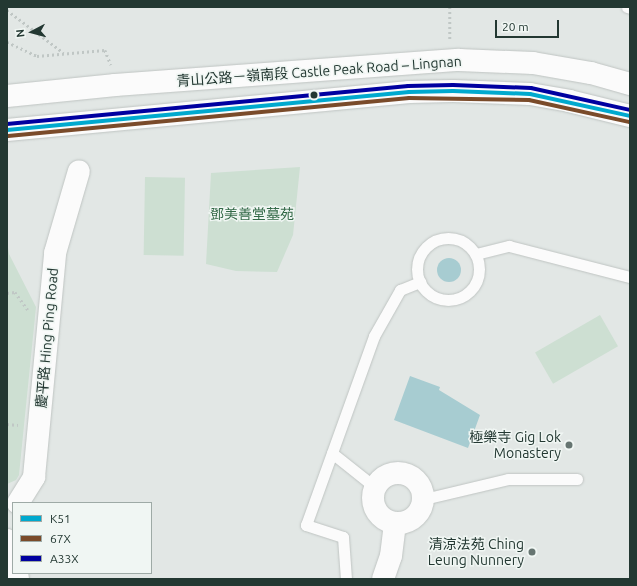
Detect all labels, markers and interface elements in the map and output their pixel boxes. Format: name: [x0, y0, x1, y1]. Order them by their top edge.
north arrow: [12, 12, 52, 52]
scale bar: [497, 12, 561, 38]
text: 20 m: [502, 20, 529, 33]
text: N: [14, 29, 26, 38]
street label: 青山公路－嶺南段 Castle Peak Road – Lingnan: [176, 53, 462, 89]
unlabelled marker: [309, 90, 319, 100]
park label: 鄧美善堂墓苑: [210, 206, 294, 222]
street label: 慶平路 Hing Ping Road: [32, 267, 62, 409]
place label: 極樂寺 Gig Lok Monastery: [469, 429, 561, 462]
marker: 極樂寺 Gig Lok Monastery: [564, 440, 574, 450]
legend: [12, 502, 152, 574]
text: K51: [50, 512, 71, 525]
text: 67X: [50, 532, 71, 545]
place label: 清涼法苑 Ching Leung Nunnery: [428, 536, 524, 568]
marker: 清涼法苑 Ching Leung Nunnery: [527, 547, 537, 557]
text: A33X: [50, 552, 79, 565]

